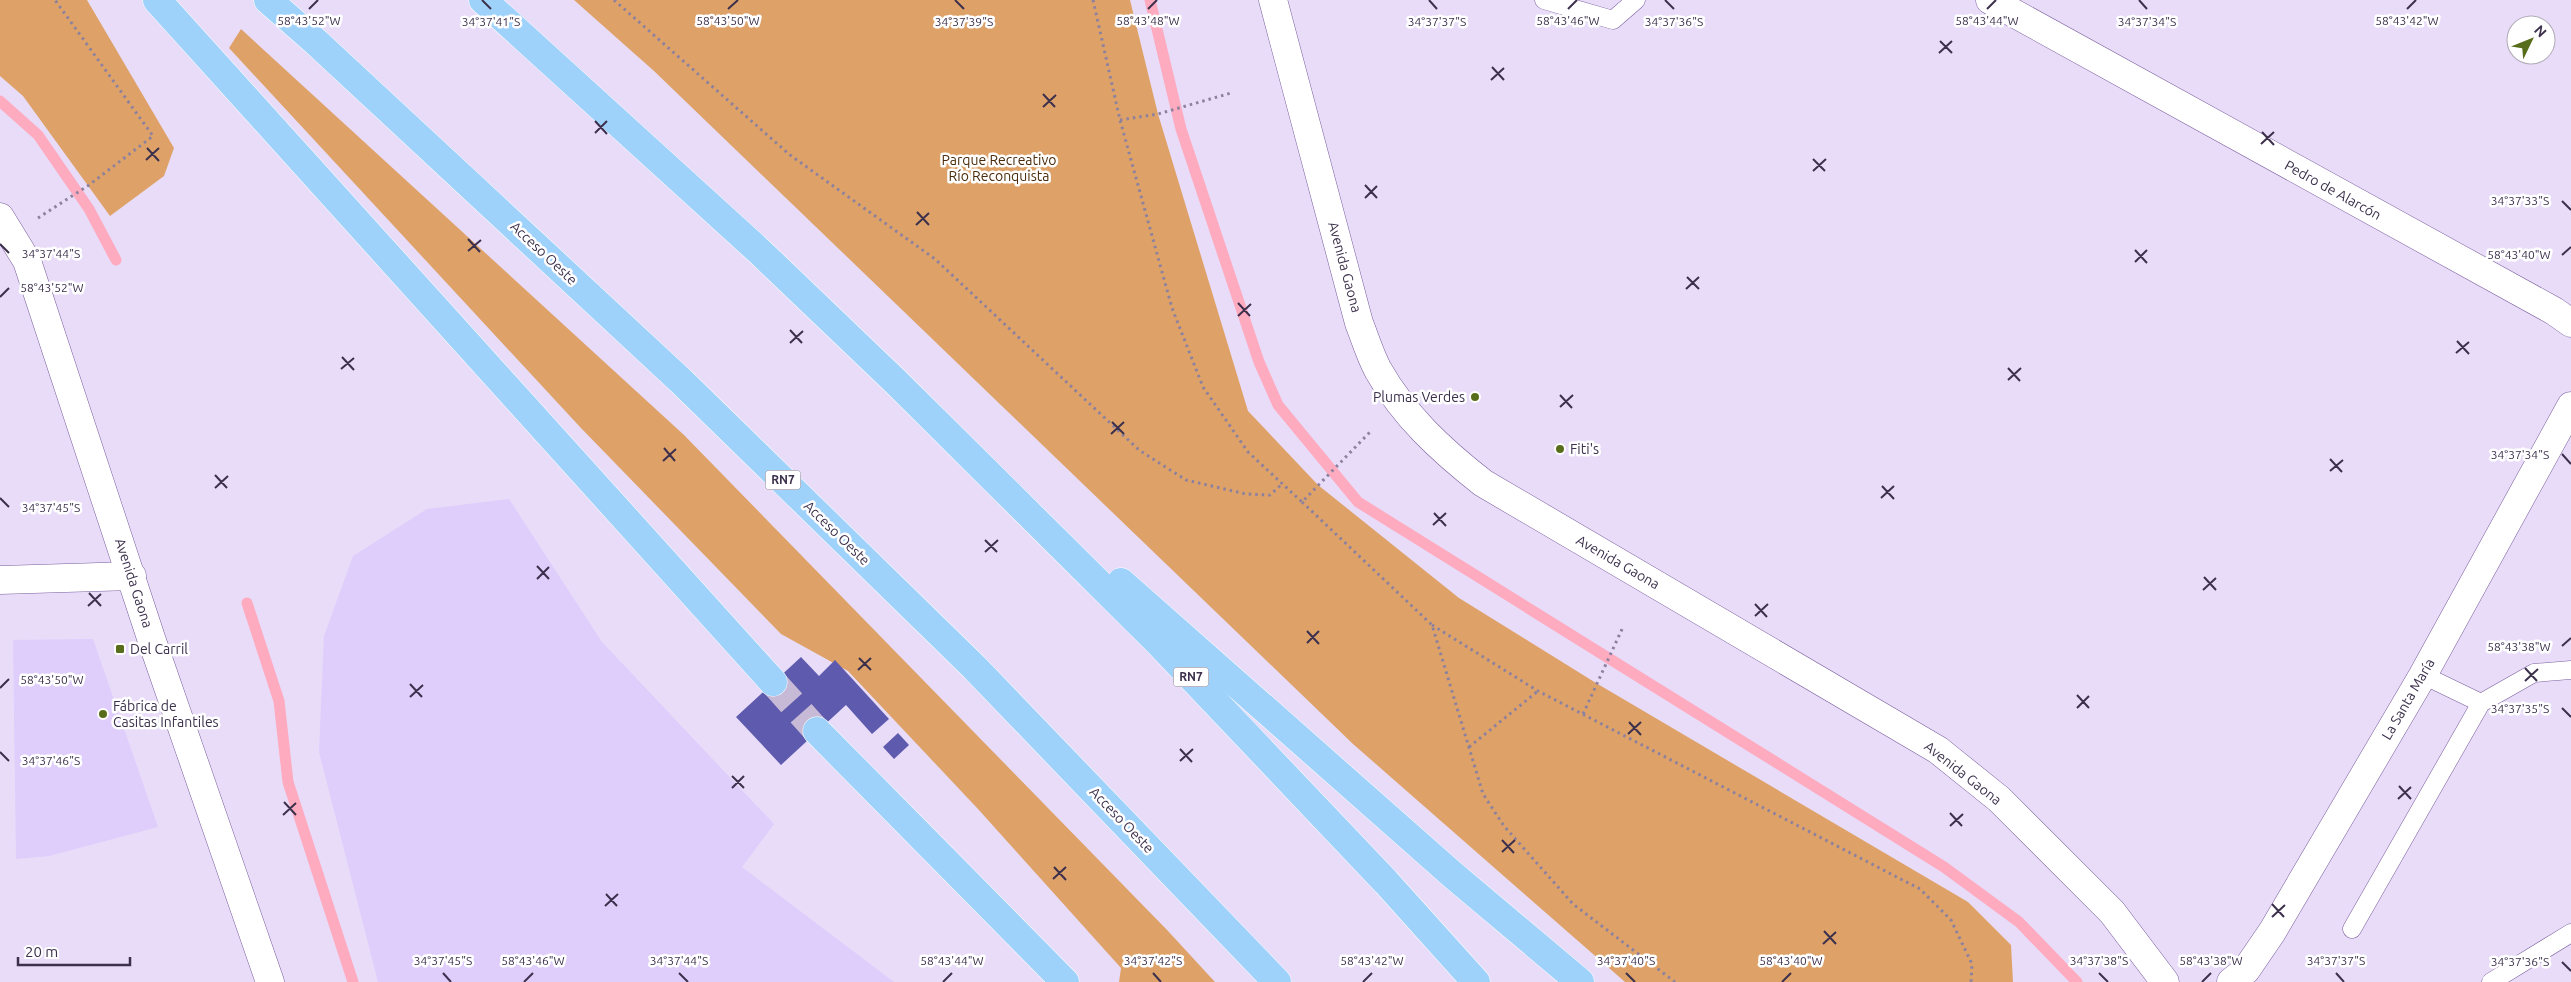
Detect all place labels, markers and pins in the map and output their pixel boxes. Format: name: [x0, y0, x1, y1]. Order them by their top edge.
place label: Plumas Verdes: [1373, 389, 1465, 405]
marker: Plumas Verdes: [1469, 391, 1481, 403]
place label: Fiti's: [1570, 441, 1599, 457]
marker: Fiti's: [1554, 443, 1566, 455]
place label: Del Carril: [130, 641, 188, 657]
marker: Del Carril: [114, 643, 126, 655]
place label: Fábrica de Casitas Infantiles: [113, 698, 219, 730]
marker: Fábrica de Casitas Infantiles: [97, 708, 109, 720]

